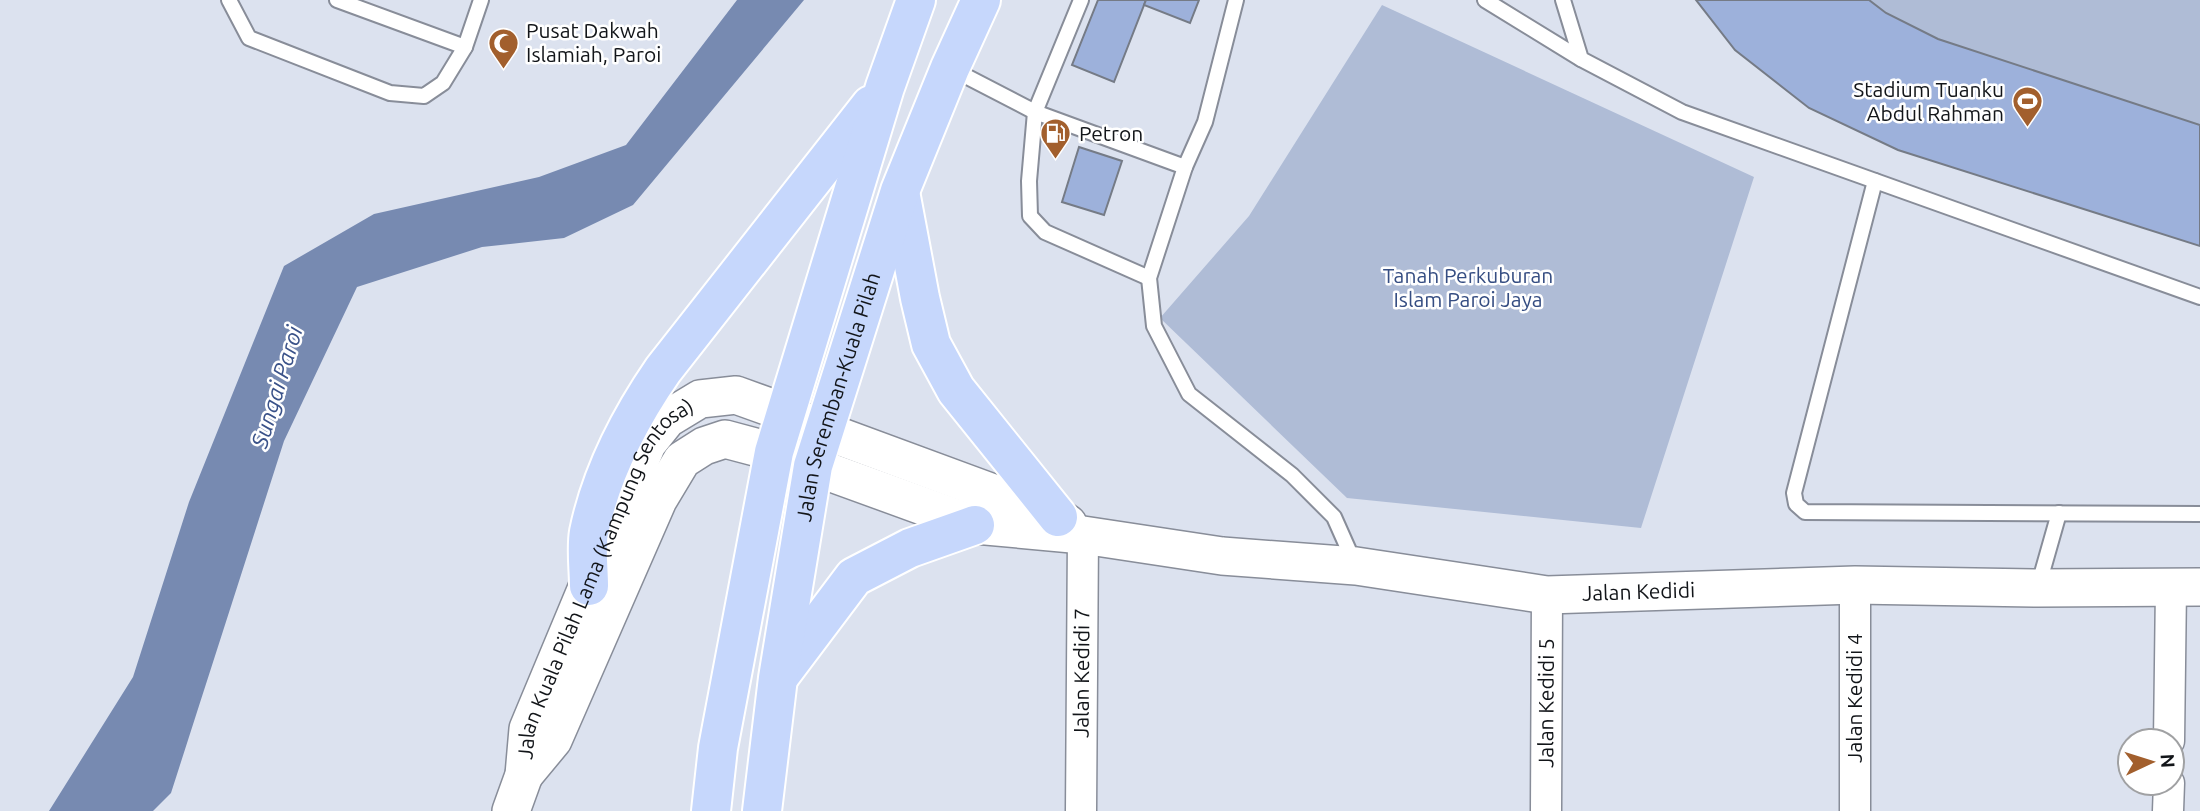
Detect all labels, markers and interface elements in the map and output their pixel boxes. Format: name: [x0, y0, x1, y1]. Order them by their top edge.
place label: Pusat Dakwah Islamiah, Paroi: [526, 18, 661, 66]
mosque icon: Pusat Dakwah Islamiah, Paroi: [486, 26, 520, 70]
place label: Stadium Tuanku Abdul Rahman: [1853, 77, 2004, 125]
sports icon: Stadium Tuanku Abdul Rahman: [2010, 85, 2044, 129]
fuel station icon: Petron: [1039, 117, 1073, 161]
place label: Petron: [1079, 121, 1143, 145]
park label: Tanah Perkuburan Islam Paroi Jaya: [1383, 263, 1553, 311]
street label: Jalan Seremban-Kuala Pilah: [791, 269, 885, 523]
water label: Sungai Paroi: [246, 322, 307, 452]
street label: Jalan Kuala Pilah Lama (Kampung Sentosa): [512, 393, 697, 760]
street label: Jalan Kedidi: [1582, 577, 1695, 605]
street label: Jalan Kedidi 7: [1069, 608, 1093, 738]
street label: Jalan Kedidi 4: [1842, 633, 1866, 763]
street label: Jalan Kedidi 5: [1533, 638, 1558, 768]
north arrow: [2116, 727, 2186, 797]
text: N: [2156, 753, 2179, 769]

